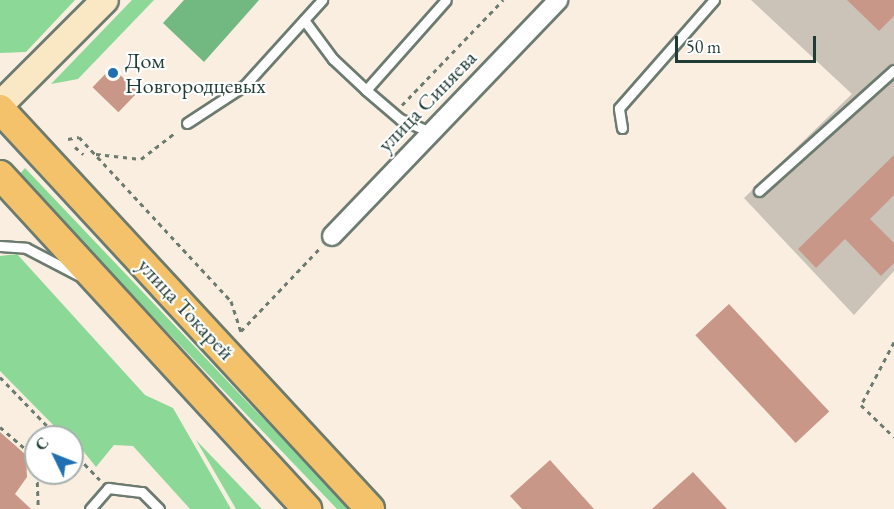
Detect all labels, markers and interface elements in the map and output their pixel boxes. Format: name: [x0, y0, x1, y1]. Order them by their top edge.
scale bar: [678, 24, 819, 62]
text: 50 m: [686, 35, 721, 58]
street label: улица Синяева: [372, 45, 482, 157]
place label: Дом Новгородцевых: [125, 47, 266, 98]
marker: Дом Новгородцевых: [106, 66, 120, 80]
street label: улица Токарей: [132, 253, 240, 365]
north arrow: [24, 425, 84, 485]
text: С: [30, 432, 53, 455]

